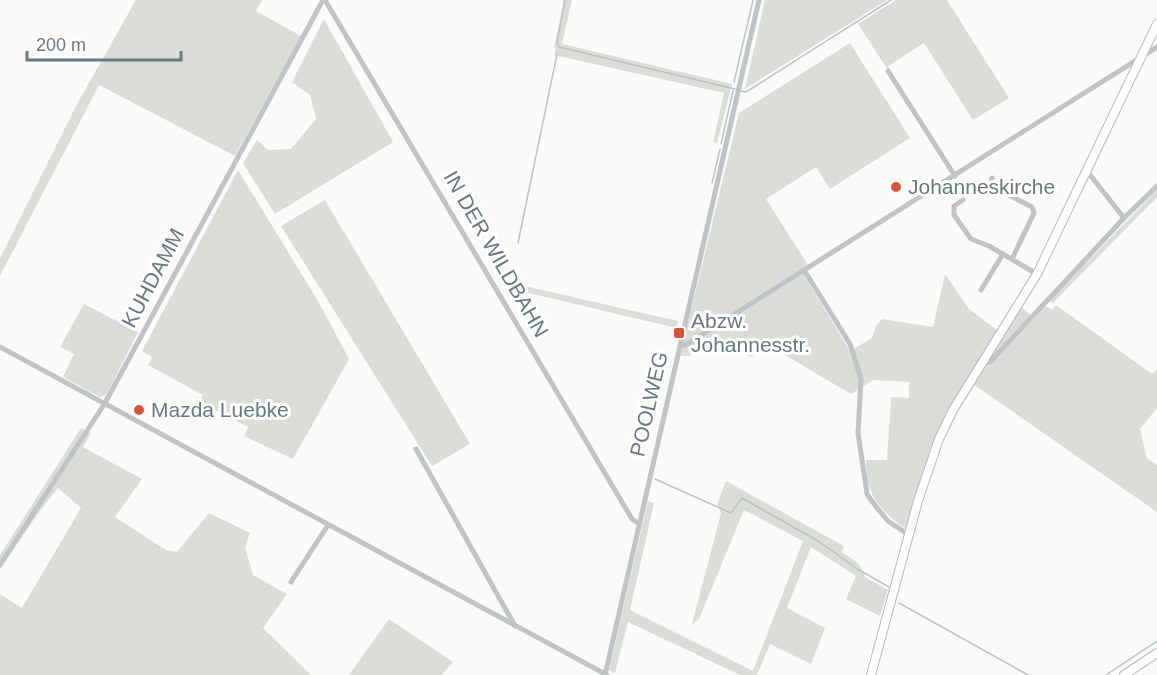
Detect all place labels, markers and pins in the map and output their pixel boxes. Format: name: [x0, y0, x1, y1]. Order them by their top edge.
place label: Johanneskirche: [908, 175, 1055, 198]
marker: Johanneskirche: [889, 180, 903, 194]
place label: Abzw. Johannesstr.: [691, 309, 810, 356]
marker: Abzw. Johannesstr.: [672, 326, 686, 340]
place label: Mazda Luebke: [151, 398, 289, 421]
marker: Mazda Luebke: [132, 403, 146, 417]

